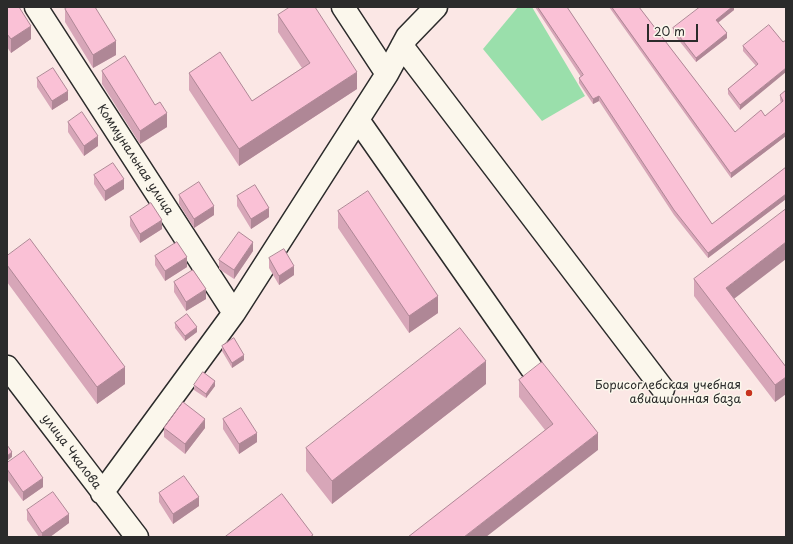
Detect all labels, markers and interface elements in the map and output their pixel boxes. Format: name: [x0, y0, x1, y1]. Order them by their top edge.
scale bar: [649, 16, 700, 42]
text: 20 m: [654, 22, 685, 40]
street label: Коммунальная улица: [94, 102, 176, 218]
place label: Борисоглебская учебная авиационная база: [595, 379, 741, 407]
marker: Борисоглебская учебная авиационная база: [744, 388, 754, 398]
street label: улица Чкалова: [38, 412, 104, 492]

